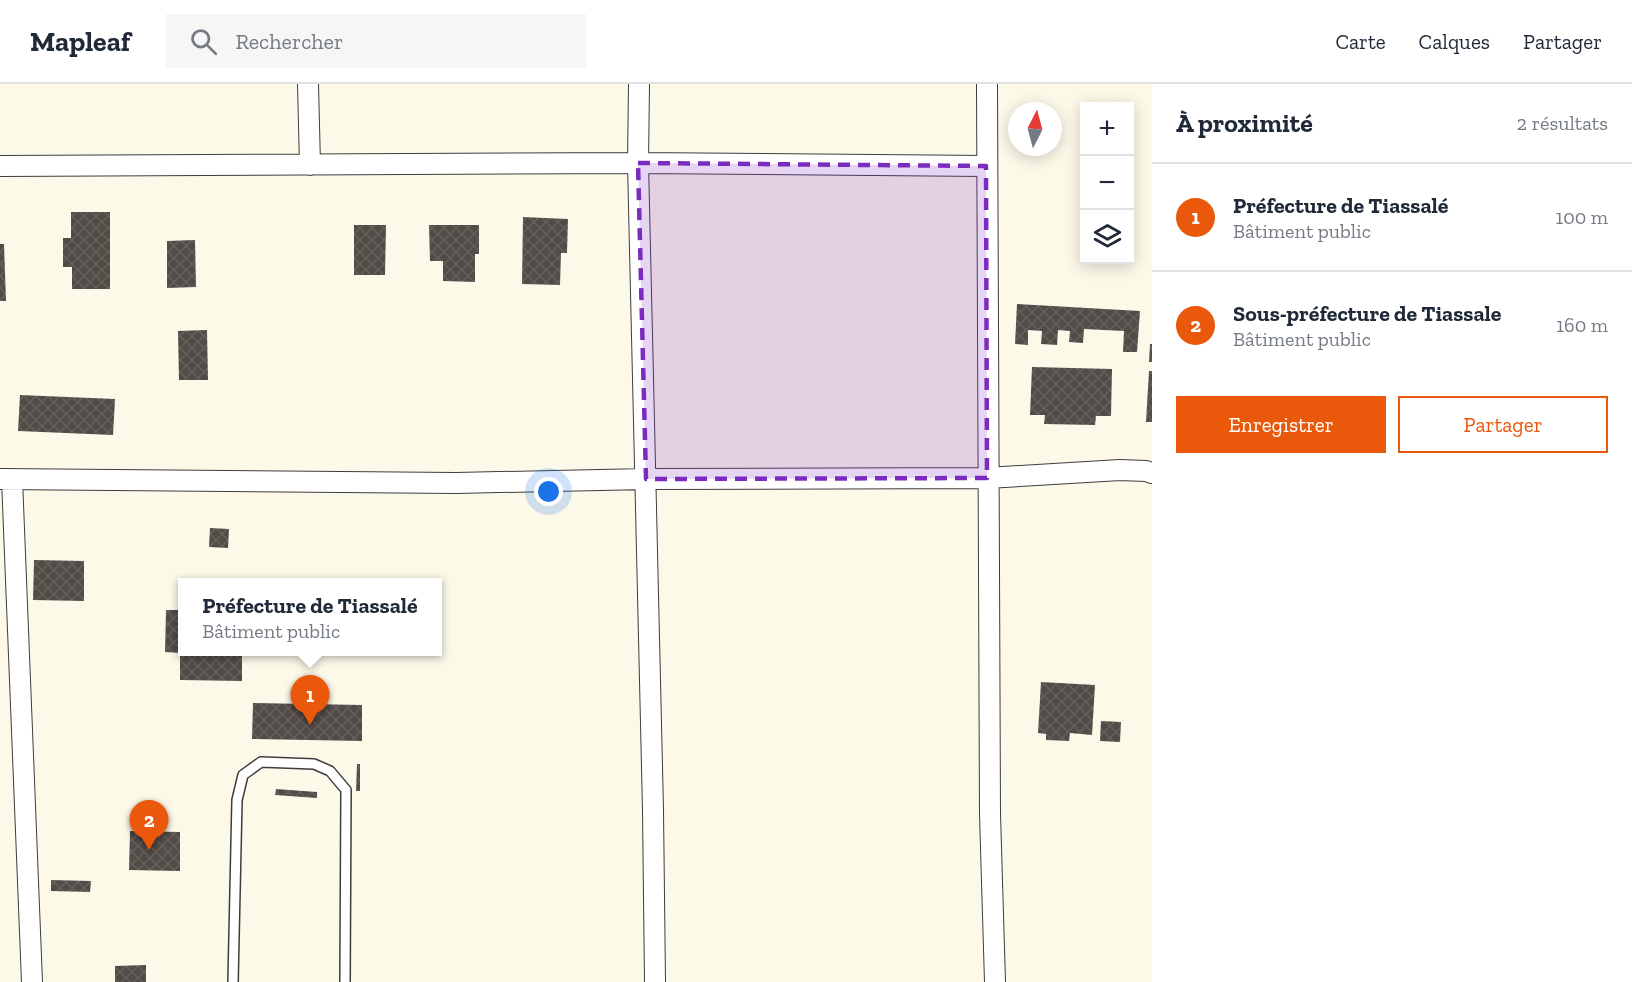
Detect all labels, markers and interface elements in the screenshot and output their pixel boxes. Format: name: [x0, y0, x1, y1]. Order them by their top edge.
search box: [166, 14, 586, 68]
text: Mapleaf: [30, 25, 130, 58]
icon: search: [187, 25, 220, 58]
text: Rechercher: [235, 28, 343, 55]
text: Carte: [1335, 29, 1386, 54]
text: Calques: [1419, 29, 1490, 54]
text: Partager: [1523, 29, 1602, 54]
north arrow: [1008, 102, 1062, 156]
map controls: [1080, 102, 1134, 264]
button: +: [1080, 102, 1134, 156]
text: À proximité: [1176, 107, 1313, 139]
text: 2 résultats: [1517, 111, 1608, 135]
button: −: [1080, 156, 1134, 210]
text: Préfecture de Tiassalé: [1233, 192, 1449, 219]
text: 1: [1191, 205, 1200, 229]
text: 100 m: [1555, 205, 1608, 229]
button: layers: [1080, 210, 1134, 264]
text: Bâtiment public: [1233, 219, 1371, 243]
text: Sous-préfecture de Tiassale: [1233, 300, 1501, 327]
text: 2: [1190, 313, 1201, 337]
text: 160 m: [1556, 313, 1608, 337]
text: Bâtiment public: [1233, 327, 1371, 351]
button: Enregistrer: [1176, 396, 1386, 453]
button: Partager: [1398, 396, 1608, 453]
your location: [534, 477, 563, 506]
popup: [178, 578, 442, 656]
text: Préfecture de Tiassalé: [202, 592, 418, 619]
text: Bâtiment public: [202, 619, 340, 643]
pin: 1: [290, 676, 330, 725]
pin: 2: [130, 800, 168, 850]

